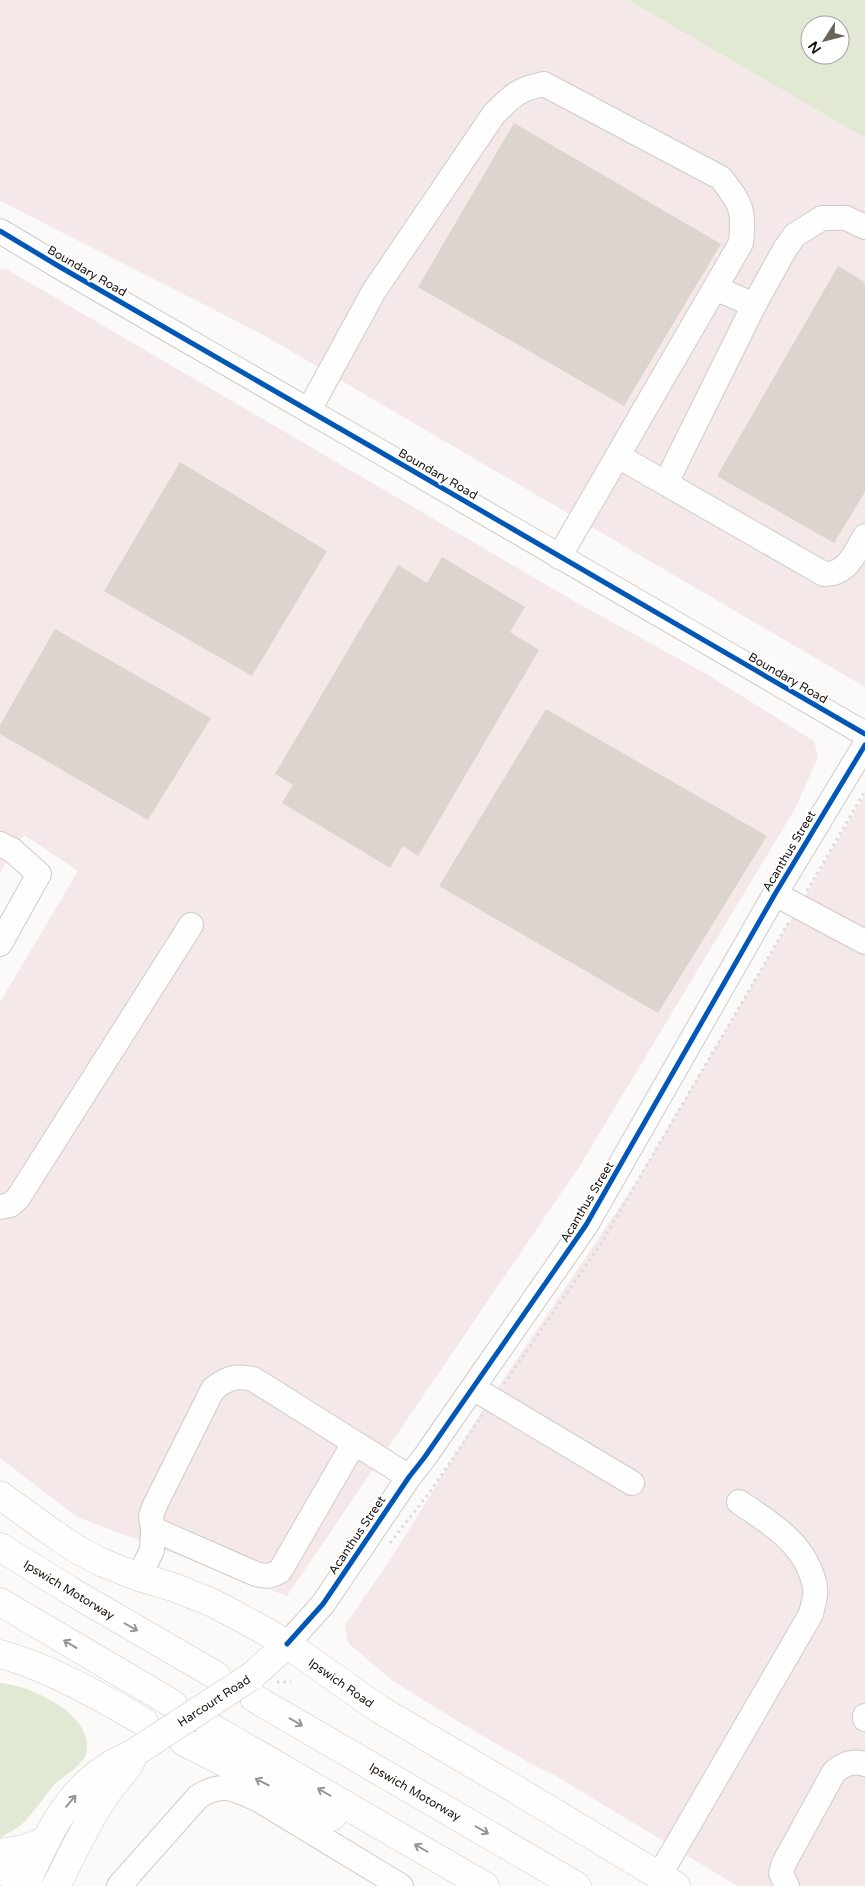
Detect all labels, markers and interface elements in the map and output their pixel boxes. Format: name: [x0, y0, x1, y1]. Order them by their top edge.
north arrow: [800, 15, 850, 65]
text: N: [805, 38, 825, 57]
street label: Boundary Road: [45, 243, 129, 299]
street label: Boundary Road: [396, 446, 480, 502]
street label: Boundary Road: [746, 650, 830, 706]
street label: Acanthus Street: [759, 808, 819, 894]
street label: Acanthus Street: [557, 1159, 617, 1245]
street label: Acanthus Street: [326, 1493, 389, 1577]
street label: Ipswich Motorway: [21, 1557, 117, 1623]
one-way arrow: [123, 1623, 138, 1633]
one-way arrow: [64, 1638, 78, 1648]
street label: Ipswich Road: [306, 1655, 376, 1711]
street label: Harcourt Road: [175, 1672, 253, 1730]
one-way arrow: [288, 1718, 302, 1728]
street label: Ipswich Motorway: [367, 1760, 464, 1824]
one-way arrow: [255, 1777, 270, 1787]
one-way arrow: [318, 1787, 332, 1797]
one-way arrow: [66, 1794, 77, 1807]
one-way arrow: [474, 1826, 488, 1836]
one-way arrow: [414, 1843, 428, 1853]

